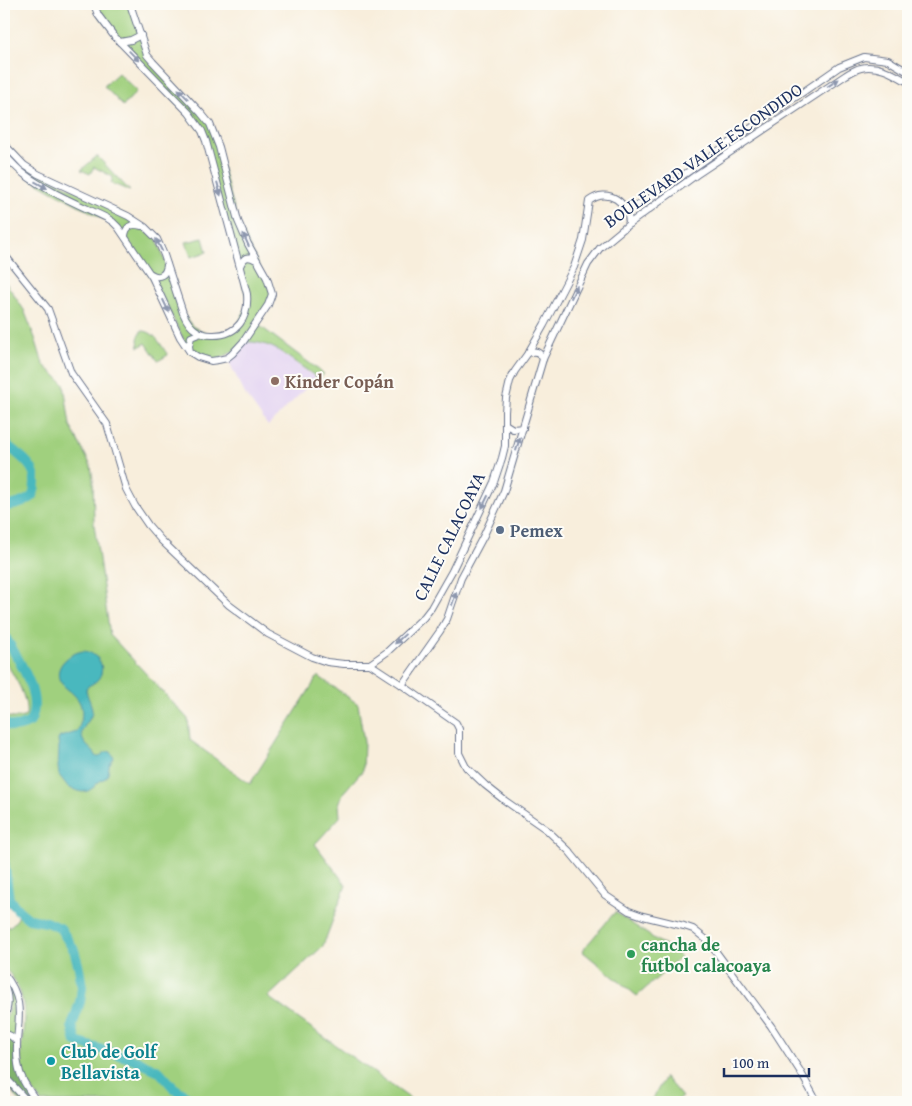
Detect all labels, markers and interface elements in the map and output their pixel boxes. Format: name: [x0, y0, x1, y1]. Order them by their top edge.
one-way arrow: [127, 49, 139, 61]
street label: BOULEVARD VALLE ESCONDIDO: [598, 76, 808, 234]
one-way arrow: [826, 78, 840, 87]
one-way arrow: [177, 88, 189, 100]
one-way arrow: [34, 181, 49, 189]
one-way arrow: [215, 181, 223, 196]
one-way arrow: [242, 233, 250, 247]
one-way arrow: [155, 237, 163, 252]
one-way arrow: [570, 285, 579, 300]
one-way arrow: [161, 298, 170, 313]
place label: Kinder Copán: [285, 368, 394, 395]
marker: Kinder Copán: [269, 375, 281, 387]
one-way arrow: [515, 437, 523, 452]
street label: CALLE CALACOAYA: [406, 467, 492, 605]
one-way arrow: [480, 495, 488, 509]
place label: Pemex: [510, 517, 563, 544]
marker: Pemex: [494, 524, 506, 536]
one-way arrow: [451, 591, 458, 606]
one-way arrow: [395, 633, 407, 645]
place label: cancha de futbol calacoaya: [641, 931, 772, 979]
marker: cancha de futbol calacoaya: [625, 948, 637, 960]
place label: Club de Golf Bellavista: [61, 1038, 159, 1086]
scale bar: [724, 1046, 810, 1078]
text: 100 m: [732, 1052, 770, 1073]
marker: Club de Golf Bellavista: [45, 1055, 57, 1067]

